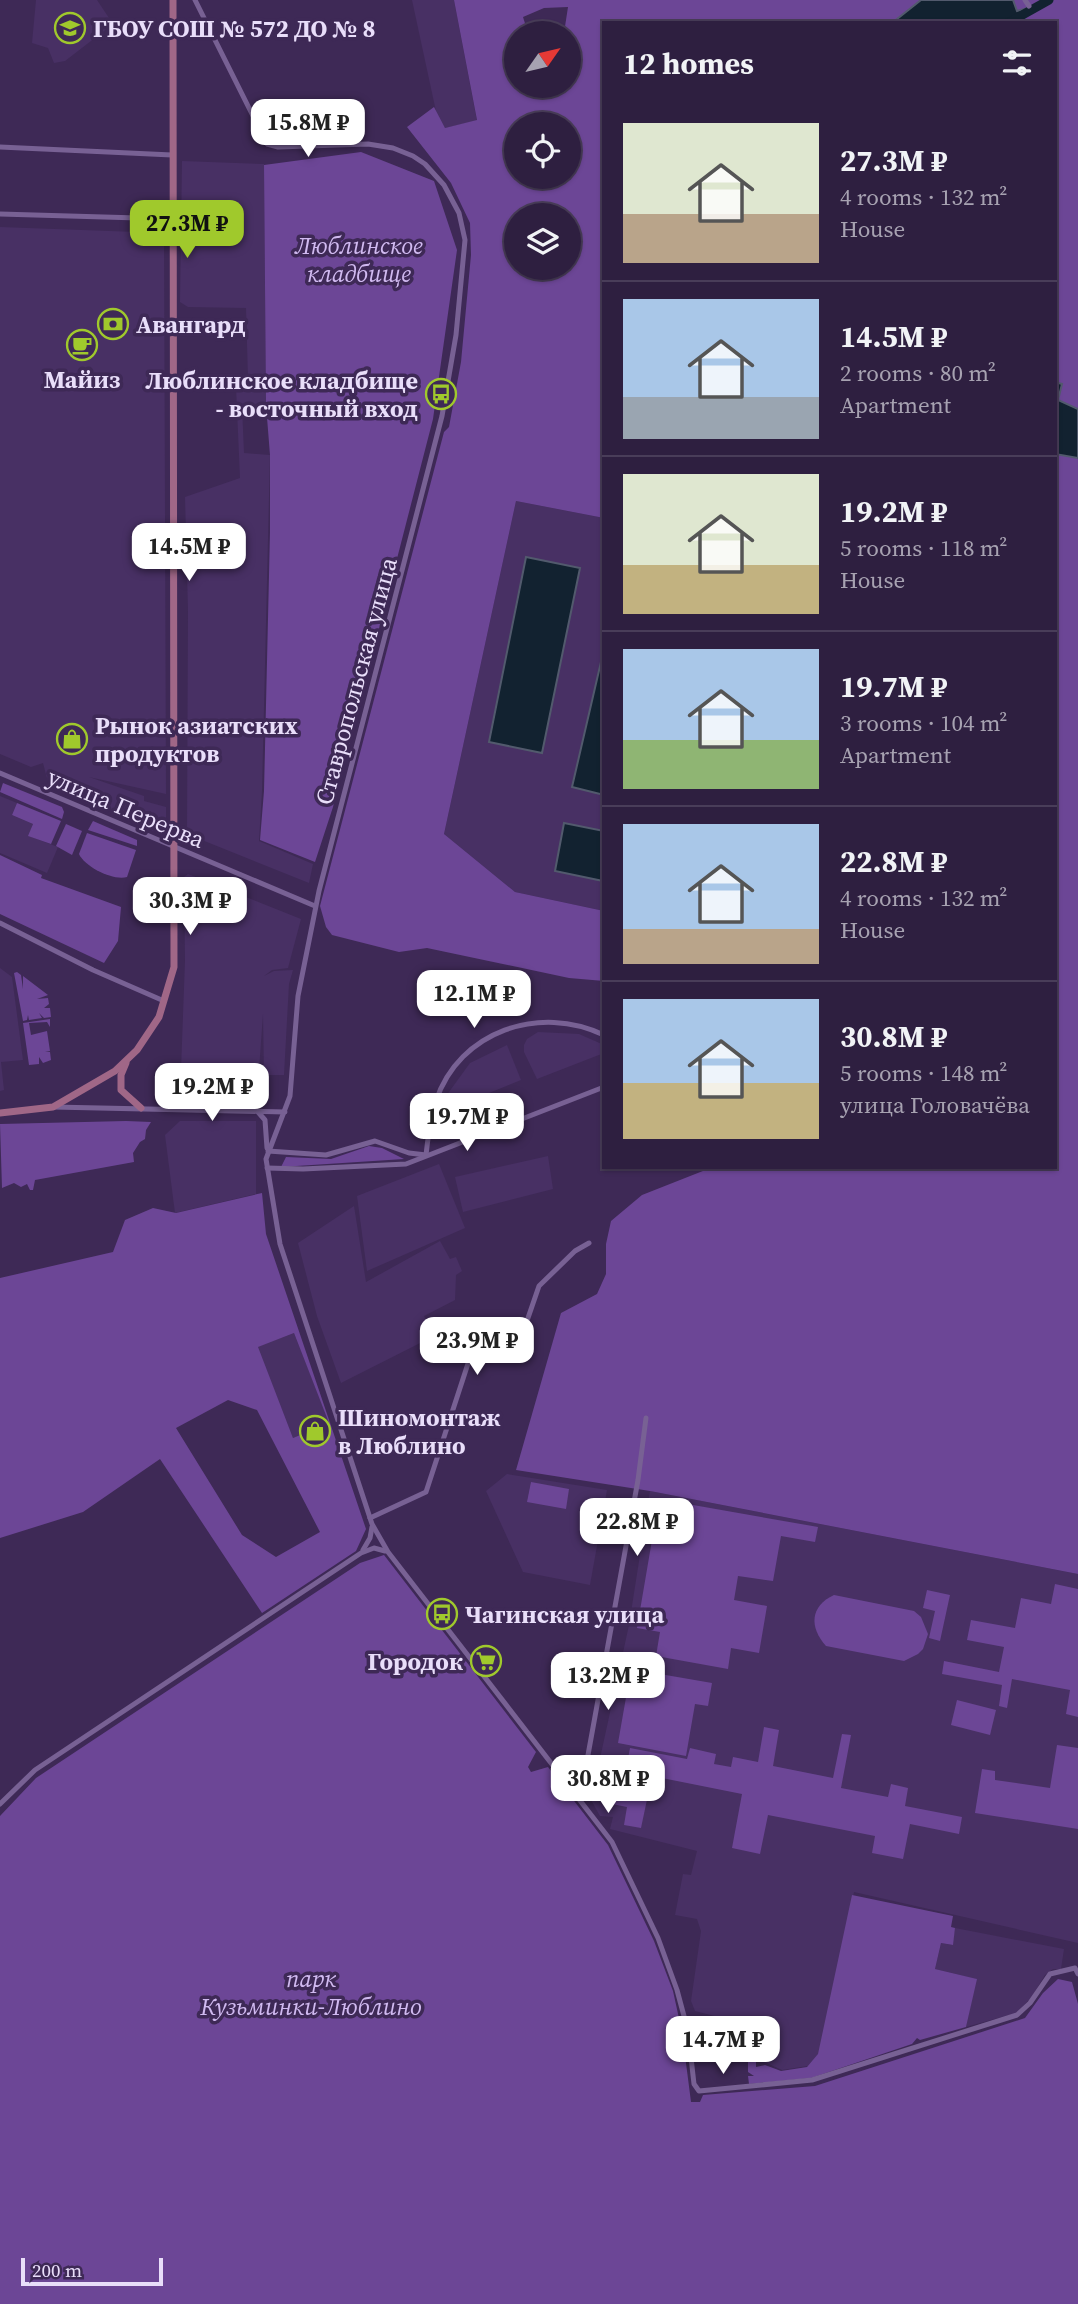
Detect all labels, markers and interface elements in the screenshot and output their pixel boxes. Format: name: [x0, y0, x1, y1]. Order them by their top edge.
school or university icon: ГБОУ СОШ № 572 ДО № 8: [53, 11, 87, 45]
place label: ГБОУ СОШ № 572 ДО № 8: [93, 12, 376, 45]
north arrow: [504, 21, 581, 98]
map controls: [504, 21, 581, 280]
text: 12 homes: [623, 43, 754, 84]
icon: filters: [998, 44, 1036, 82]
pin: 15.8M ₽: [243, 100, 373, 159]
text: 15.8M ₽: [267, 106, 349, 138]
button: locate: [504, 112, 581, 189]
text: 27.3M ₽: [840, 140, 947, 181]
icon: home: [679, 151, 763, 235]
text: 4 rooms · 132 m²: [840, 181, 1007, 213]
pin: 27.3M ₽: [122, 201, 252, 260]
button: layers: [504, 203, 581, 280]
text: 27.3M ₽: [146, 207, 228, 239]
text: House: [840, 213, 905, 245]
park label: Люблинское кладбище: [293, 229, 423, 290]
bank icon: Авангард: [96, 307, 130, 341]
place label: Авангард: [136, 308, 246, 341]
text: 14.5M ₽: [840, 316, 947, 357]
icon: home: [679, 327, 763, 411]
cafe icon: Майиз: [65, 328, 99, 362]
text: 2 rooms · 80 m²: [840, 357, 996, 389]
place label: Майиз: [44, 363, 120, 396]
place label: Люблинское кладбище - восточный вход: [145, 364, 418, 425]
bus stop icon: Люблинское кладбище - восточный вход: [424, 377, 458, 411]
text: Apartment: [840, 389, 951, 421]
text: 19.2M ₽: [840, 491, 947, 532]
icon: home: [679, 502, 763, 586]
pin: 14.5M ₽: [124, 524, 254, 583]
text: 14.5M ₽: [148, 530, 230, 562]
text: 5 rooms · 118 m²: [840, 532, 1007, 564]
street label: Ставропольская улица: [307, 553, 405, 808]
text: House: [840, 564, 905, 596]
text: 19.7M ₽: [840, 666, 947, 707]
icon: home: [679, 677, 763, 761]
text: 3 rooms · 104 m²: [840, 707, 1007, 739]
place label: Рынок азиатских продуктов: [95, 709, 299, 770]
shop icon: Рынок азиатских продуктов: [55, 722, 89, 756]
text: Apartment: [840, 739, 951, 771]
street label: улица Перерва: [42, 760, 210, 856]
text: 22.8M ₽: [840, 841, 947, 882]
icon: home: [679, 852, 763, 936]
pin: 30.3M ₽: [125, 878, 255, 937]
text: 4 rooms · 132 m²: [840, 882, 1007, 914]
text: 30.3M ₽: [149, 884, 231, 916]
text: House: [840, 914, 905, 946]
pin: 12.1M ₽: [409, 970, 539, 1030]
text: 12.1M ₽: [433, 977, 515, 1009]
text: 30.8M ₽: [840, 1016, 947, 1057]
icon: home: [679, 1027, 763, 1111]
text: 5 rooms · 148 m²: [840, 1057, 1007, 1089]
pin: 19.2M ₽: [147, 1064, 277, 1123]
text: 19.2M ₽: [171, 1070, 253, 1102]
text: улица Головачёва: [840, 1089, 1030, 1121]
pin: 19.7M ₽: [402, 1094, 532, 1153]
text: 19.7M ₽: [426, 1100, 508, 1132]
pin: 23.9M ₽: [412, 1318, 542, 1377]
text: 23.9M ₽: [436, 1324, 518, 1356]
place label: Шиномонтаж в Люблино: [338, 1401, 500, 1462]
shop icon: Шиномонтаж в Люблино: [298, 1414, 332, 1448]
pin: 22.8M ₽: [572, 1498, 702, 1558]
text: 22.8M ₽: [596, 1505, 678, 1537]
bus stop icon: Чагинская улица: [425, 1597, 459, 1631]
place label: Чагинская улица: [465, 1598, 664, 1631]
supermarket icon: Городок: [469, 1644, 503, 1678]
place label: Городок: [367, 1645, 463, 1678]
pin: 13.2M ₽: [543, 1652, 673, 1712]
text: 13.2M ₽: [567, 1659, 649, 1691]
pin: 30.8M ₽: [543, 1756, 673, 1815]
text: 30.8M ₽: [567, 1762, 649, 1794]
park label: парк Кузьминки-Люблино: [199, 1962, 422, 2023]
pin: 14.7M ₽: [658, 2016, 788, 2076]
text: 14.7M ₽: [682, 2023, 764, 2055]
scale bar: [21, 2255, 163, 2287]
text: 200 m: [32, 2257, 82, 2283]

